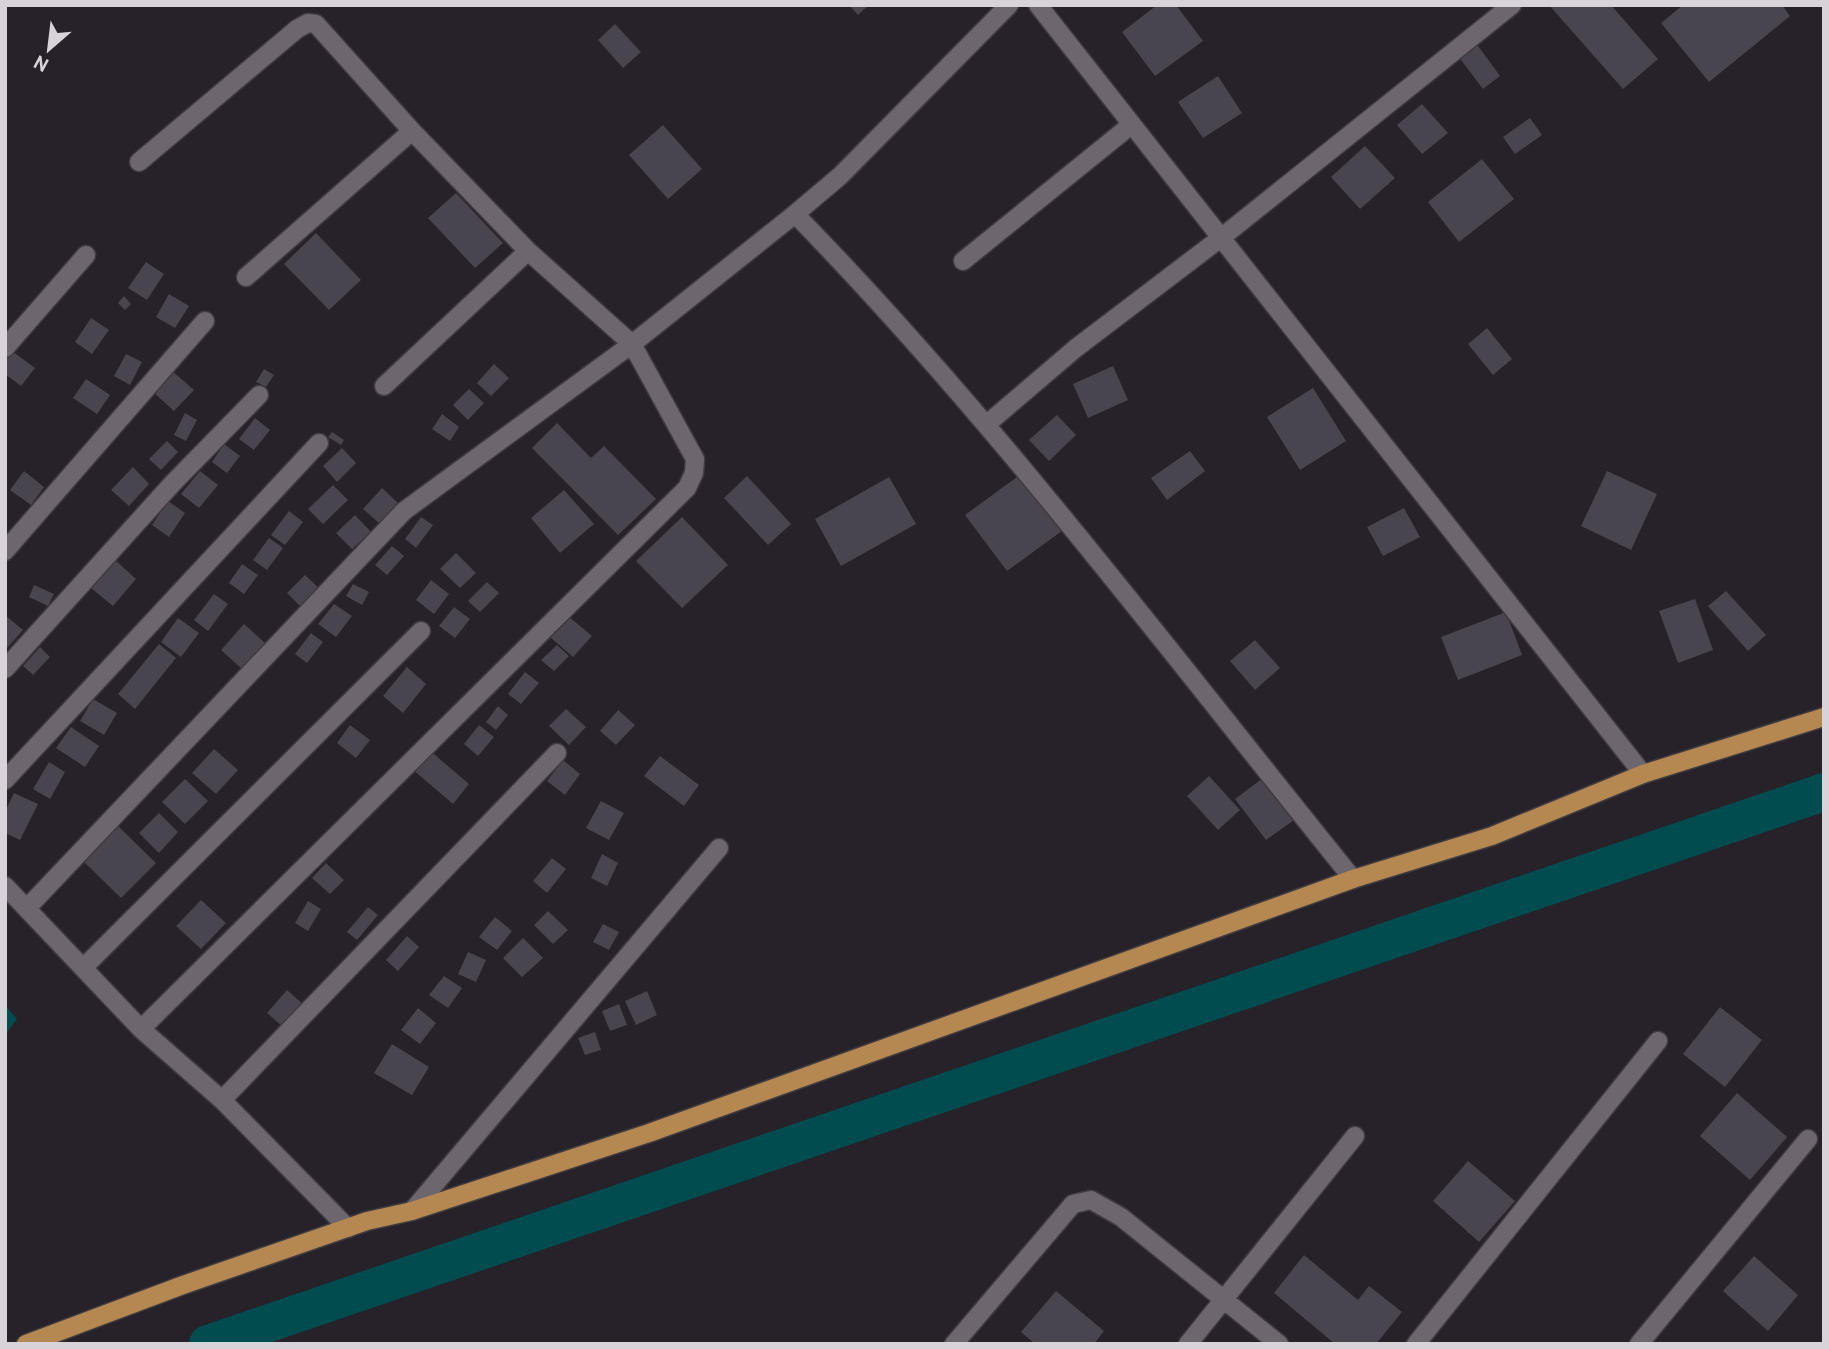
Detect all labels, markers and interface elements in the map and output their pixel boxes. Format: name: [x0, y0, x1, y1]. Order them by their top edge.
north arrow: [14, 14, 84, 84]
text: N: [30, 48, 54, 76]

